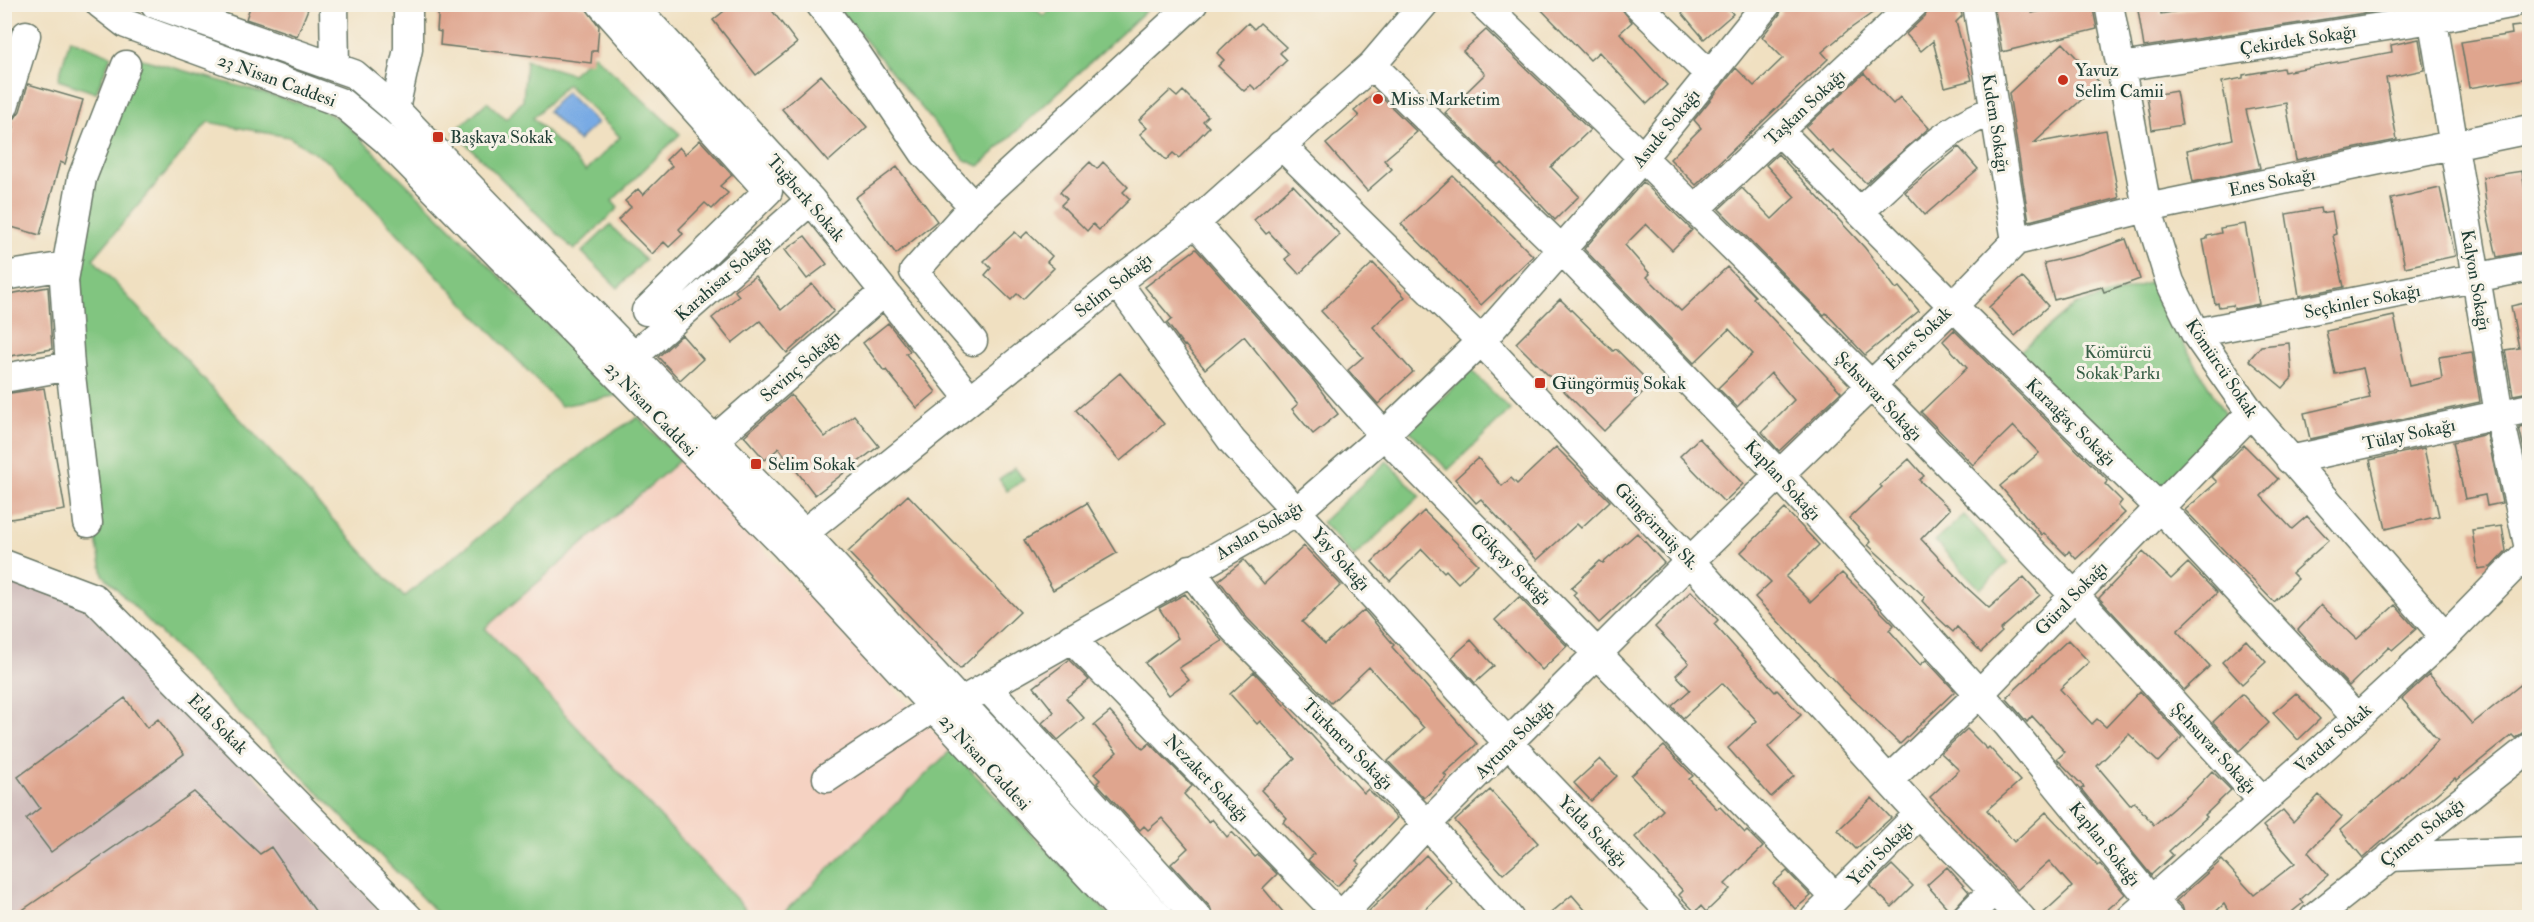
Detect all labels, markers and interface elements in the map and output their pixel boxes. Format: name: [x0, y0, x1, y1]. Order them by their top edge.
street label: Çekirdek Sokağı: [2238, 20, 2358, 61]
street label: 23 Nisan Caddesi: [215, 48, 339, 113]
place label: Yavuz Selim Camii: [2075, 59, 2164, 103]
street label: Taşkan Sokağı: [1760, 64, 1851, 151]
street label: Kıdem Sokağı: [1976, 72, 2015, 174]
marker: Yavuz Selim Camii: [2056, 73, 2070, 87]
street label: Asude Sokağı: [1627, 84, 1705, 173]
place label: Miss Marketim: [1390, 88, 1500, 111]
marker: Miss Marketim: [1371, 92, 1385, 106]
place label: Başkaya Sokak: [450, 126, 554, 149]
marker: Başkaya Sokak: [431, 130, 445, 144]
street label: Tuğberk Sokak: [761, 150, 850, 247]
street label: Enes Sokağı: [2227, 163, 2318, 202]
street label: Kalyon Sokağı: [2455, 228, 2496, 333]
street label: Karahisar Sokağı: [670, 230, 776, 327]
street label: Selim Sokağı: [1070, 248, 1157, 323]
street label: Seçkinler Sokağı: [2302, 279, 2422, 324]
street label: Enes Sokak: [1880, 301, 1957, 375]
street label: Kömürcü Sokak: [2180, 315, 2263, 422]
street label: Sevinç Sokağı: [756, 325, 845, 407]
park label: Kömürcü Sokak Parkı: [2076, 341, 2160, 385]
street label: Şehsuvar Sokağı: [1830, 347, 1927, 446]
street label: 23 Nisan Caddesi: [599, 357, 702, 462]
place label: Güngörmüş Sokak: [1552, 372, 1686, 395]
street label: Karaağaç Sokağı: [2021, 373, 2121, 471]
marker: Güngörmüş Sokak: [1533, 376, 1547, 390]
street label: Tülay Sokağı: [2361, 413, 2458, 455]
street label: Kaplan Sokağı: [1739, 435, 1826, 526]
place label: Selim Sokak: [768, 453, 856, 476]
marker: Selim Sokak: [749, 457, 763, 471]
street label: Güngörmüş Sk.: [1609, 478, 1704, 575]
street label: Arslan Sokağı: [1211, 495, 1307, 566]
street label: Gökçay Sokağı: [1465, 519, 1557, 610]
street label: Yay Sokağı: [1306, 523, 1375, 596]
street label: Güral Sokağı: [2030, 556, 2113, 641]
street label: Eda Sokak: [183, 689, 253, 760]
street label: Türkmen Sokağı: [1297, 694, 1398, 795]
street label: Aytuna Sokağı: [1469, 695, 1559, 785]
street label: Şehsuvar Sokağı: [2166, 698, 2262, 799]
street label: Vardar Sokak: [2290, 698, 2377, 778]
street label: 23 Nisan Caddesi: [934, 709, 1035, 816]
street label: Nezaket Sokağı: [1159, 730, 1254, 827]
street label: Yelda Sokağı: [1553, 791, 1633, 872]
street label: Çimen Sokağı: [2376, 792, 2469, 872]
street label: Kaplan Sokağı: [2064, 797, 2146, 891]
street label: Yeni Sokağı: [1842, 815, 1918, 891]

